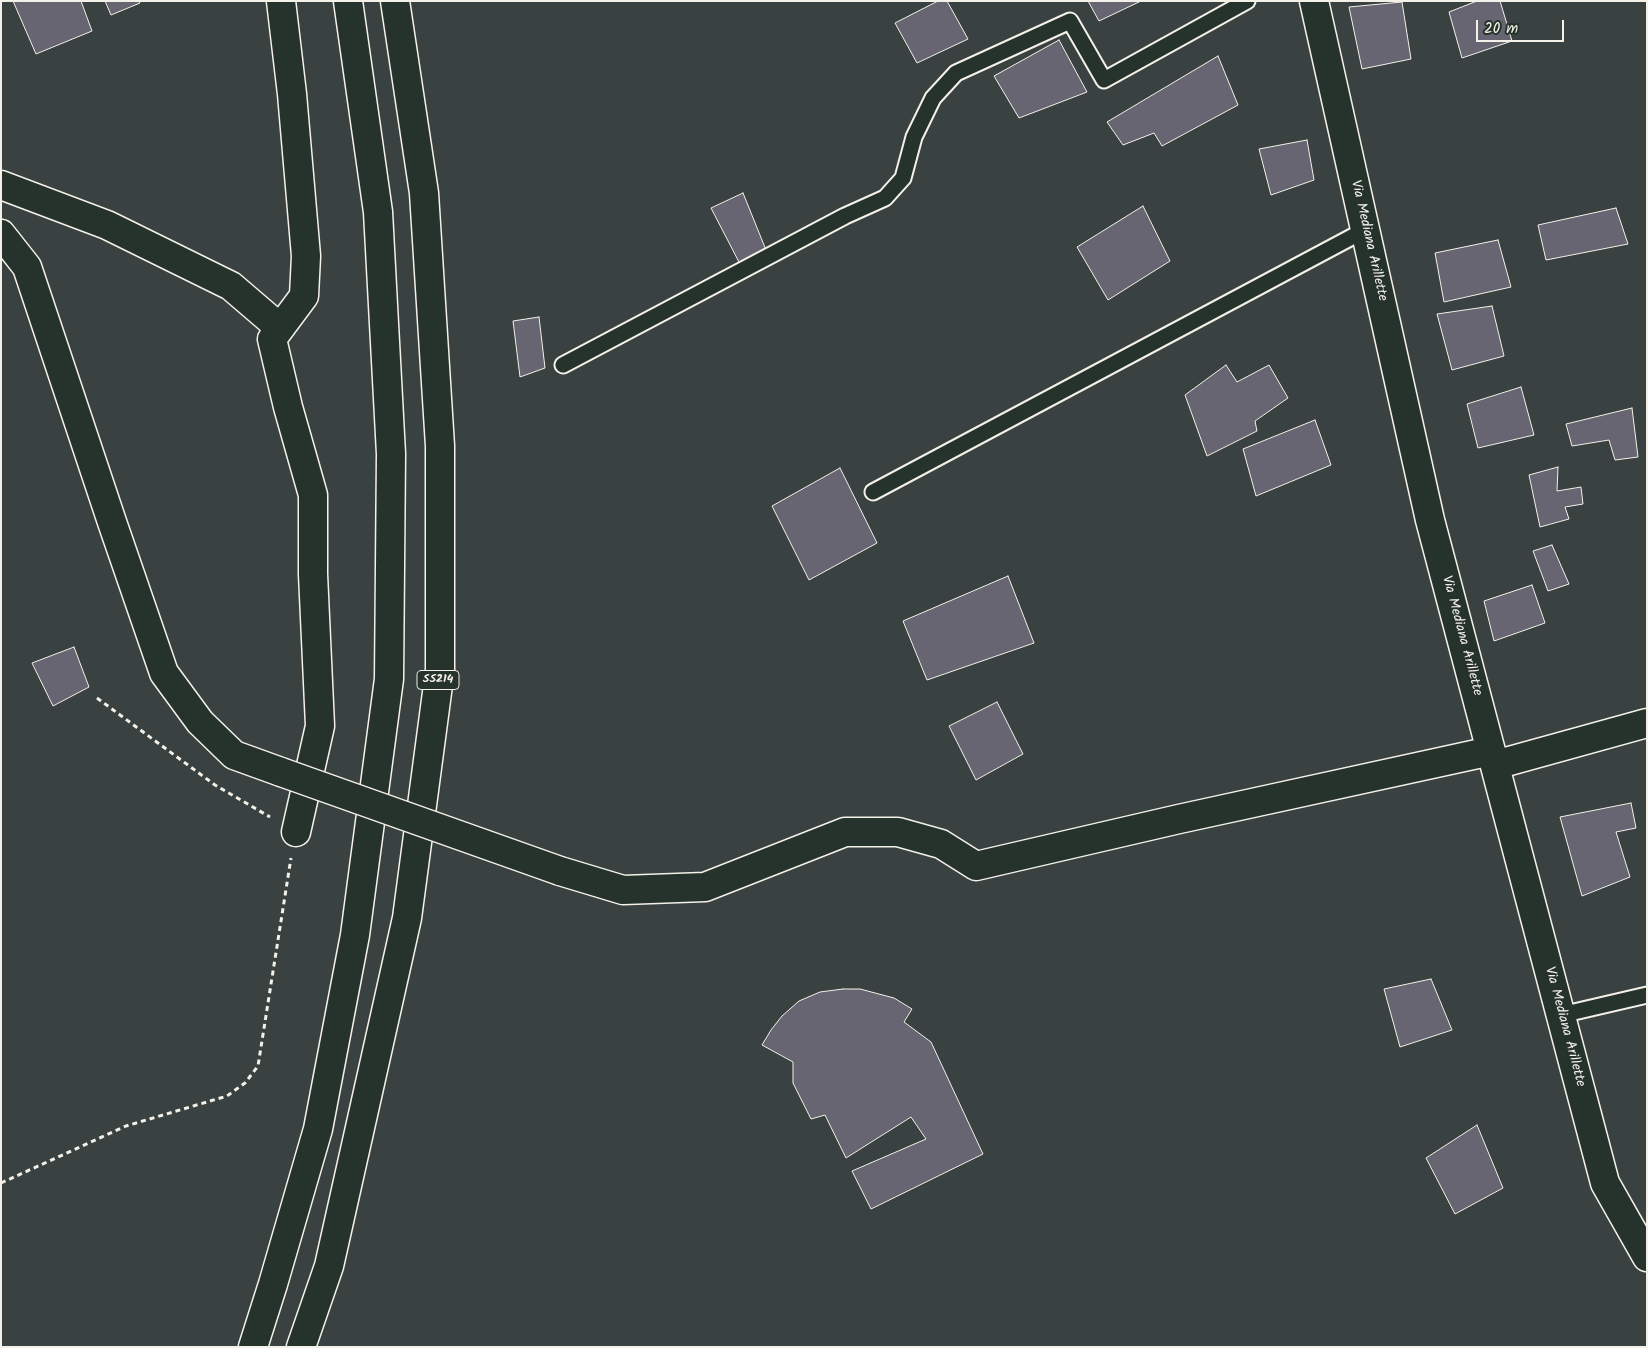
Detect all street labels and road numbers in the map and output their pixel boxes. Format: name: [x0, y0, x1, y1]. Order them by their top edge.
street label: Via Mediana Arillette: [1346, 179, 1390, 303]
street label: Via Mediana Arillette: [1437, 574, 1485, 698]
road number: SS214: [417, 670, 459, 690]
street label: Via Mediana Arillette: [1540, 965, 1588, 1089]

